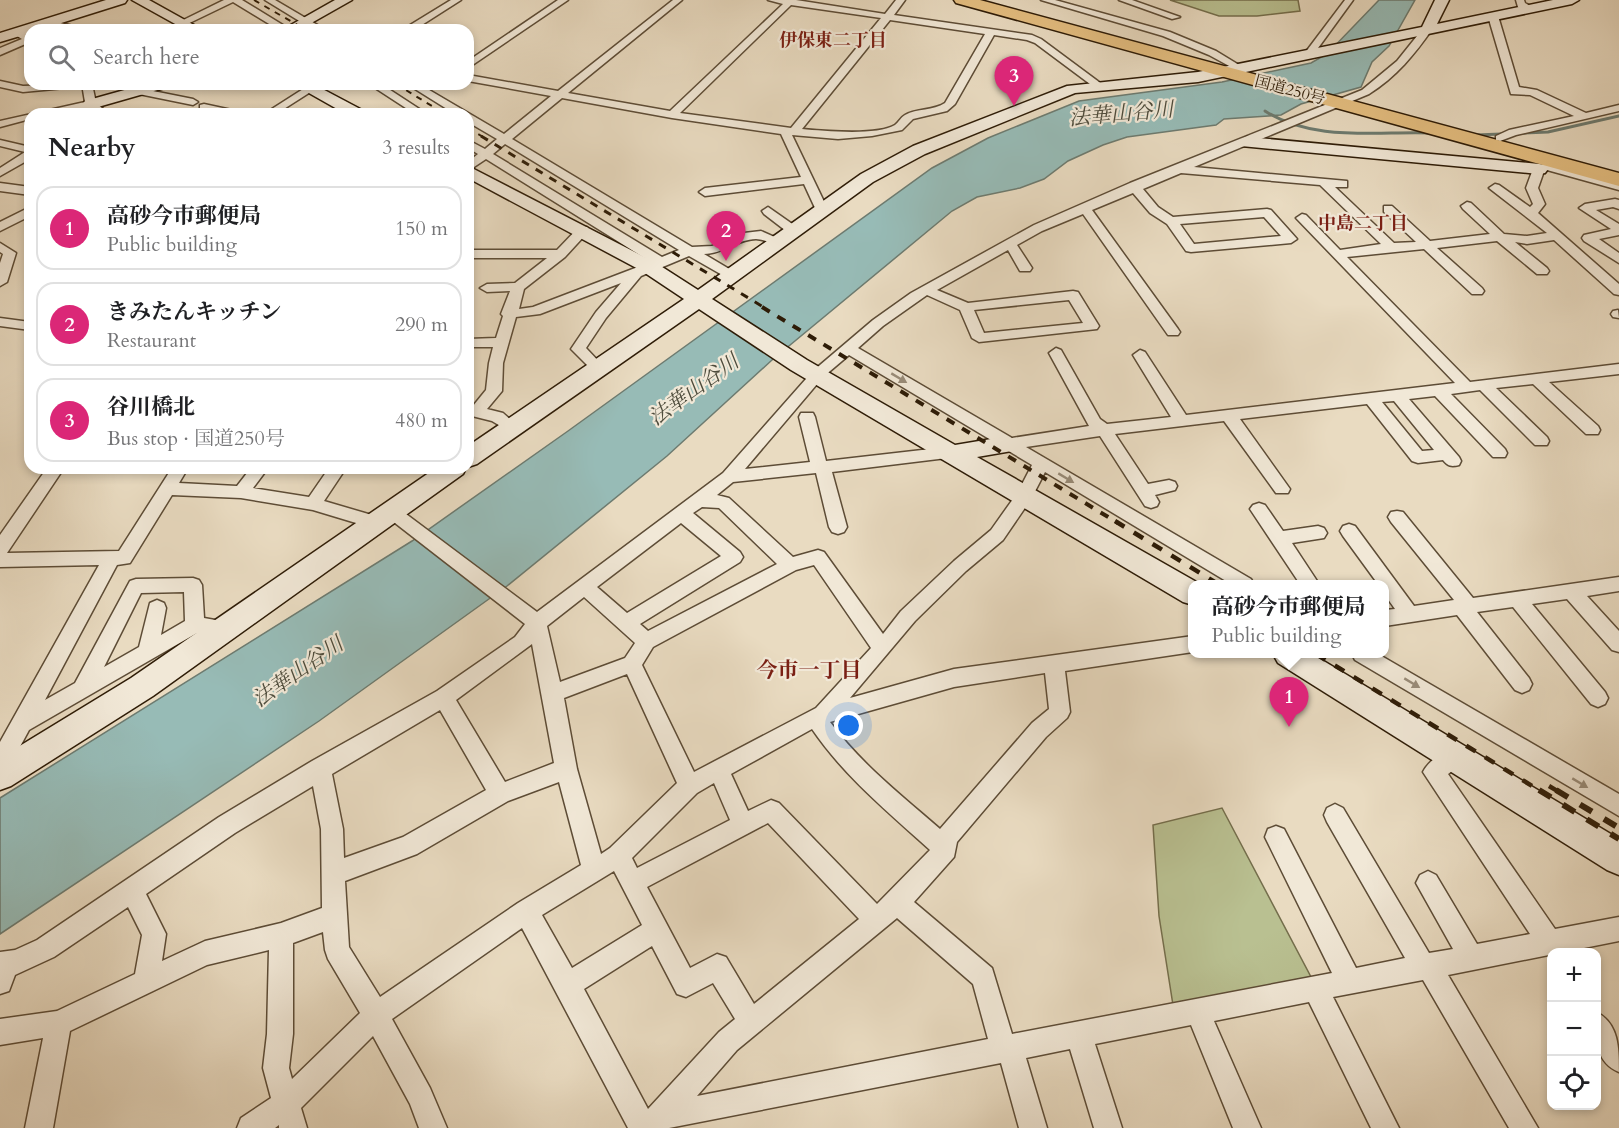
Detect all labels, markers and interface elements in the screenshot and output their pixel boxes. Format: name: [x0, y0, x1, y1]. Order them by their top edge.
search box: [24, 24, 474, 90]
district label: 伊保東二丁目: [779, 28, 887, 53]
icon: search: [45, 41, 78, 74]
text: Search here: [93, 42, 200, 72]
pin: 3: [994, 57, 1034, 106]
street label: 国道250号: [1252, 70, 1328, 110]
water label: 法華山谷川: [1067, 95, 1177, 133]
text: Nearby: [48, 130, 136, 165]
text: 3 results: [382, 134, 450, 161]
text: 高砂今市郵便局: [107, 201, 261, 231]
district label: 中島二丁目: [1318, 211, 1408, 236]
pin: 2: [706, 212, 746, 261]
text: 1: [64, 215, 75, 242]
text: 150 m: [395, 215, 448, 242]
text: Public building: [107, 231, 237, 258]
text: きみたんキッチン: [107, 297, 281, 327]
text: 2: [64, 311, 75, 338]
text: 290 m: [395, 311, 448, 338]
text: Restaurant: [107, 327, 196, 354]
water label: 法華山谷川: [643, 346, 747, 433]
one-way arrow: [891, 373, 908, 383]
text: 谷川橋北: [107, 392, 195, 422]
text: 3: [64, 407, 75, 434]
text: 480 m: [395, 407, 448, 434]
text: Bus stop · 国道250号: [107, 425, 285, 452]
one-way arrow: [1058, 473, 1075, 483]
popup: [1188, 580, 1389, 658]
text: 高砂今市郵便局: [1211, 592, 1366, 622]
text: Public building: [1211, 622, 1342, 649]
water label: 法華山谷川: [247, 629, 351, 714]
district label: 今市一丁目: [757, 656, 862, 685]
pin: 1: [1270, 678, 1308, 727]
one-way arrow: [1404, 678, 1420, 689]
your location: [834, 711, 863, 740]
one-way arrow: [1572, 777, 1588, 788]
map controls: [1547, 948, 1601, 1110]
button: +: [1547, 948, 1601, 1002]
button: −: [1547, 1002, 1601, 1056]
button: locate: [1547, 1056, 1601, 1110]

